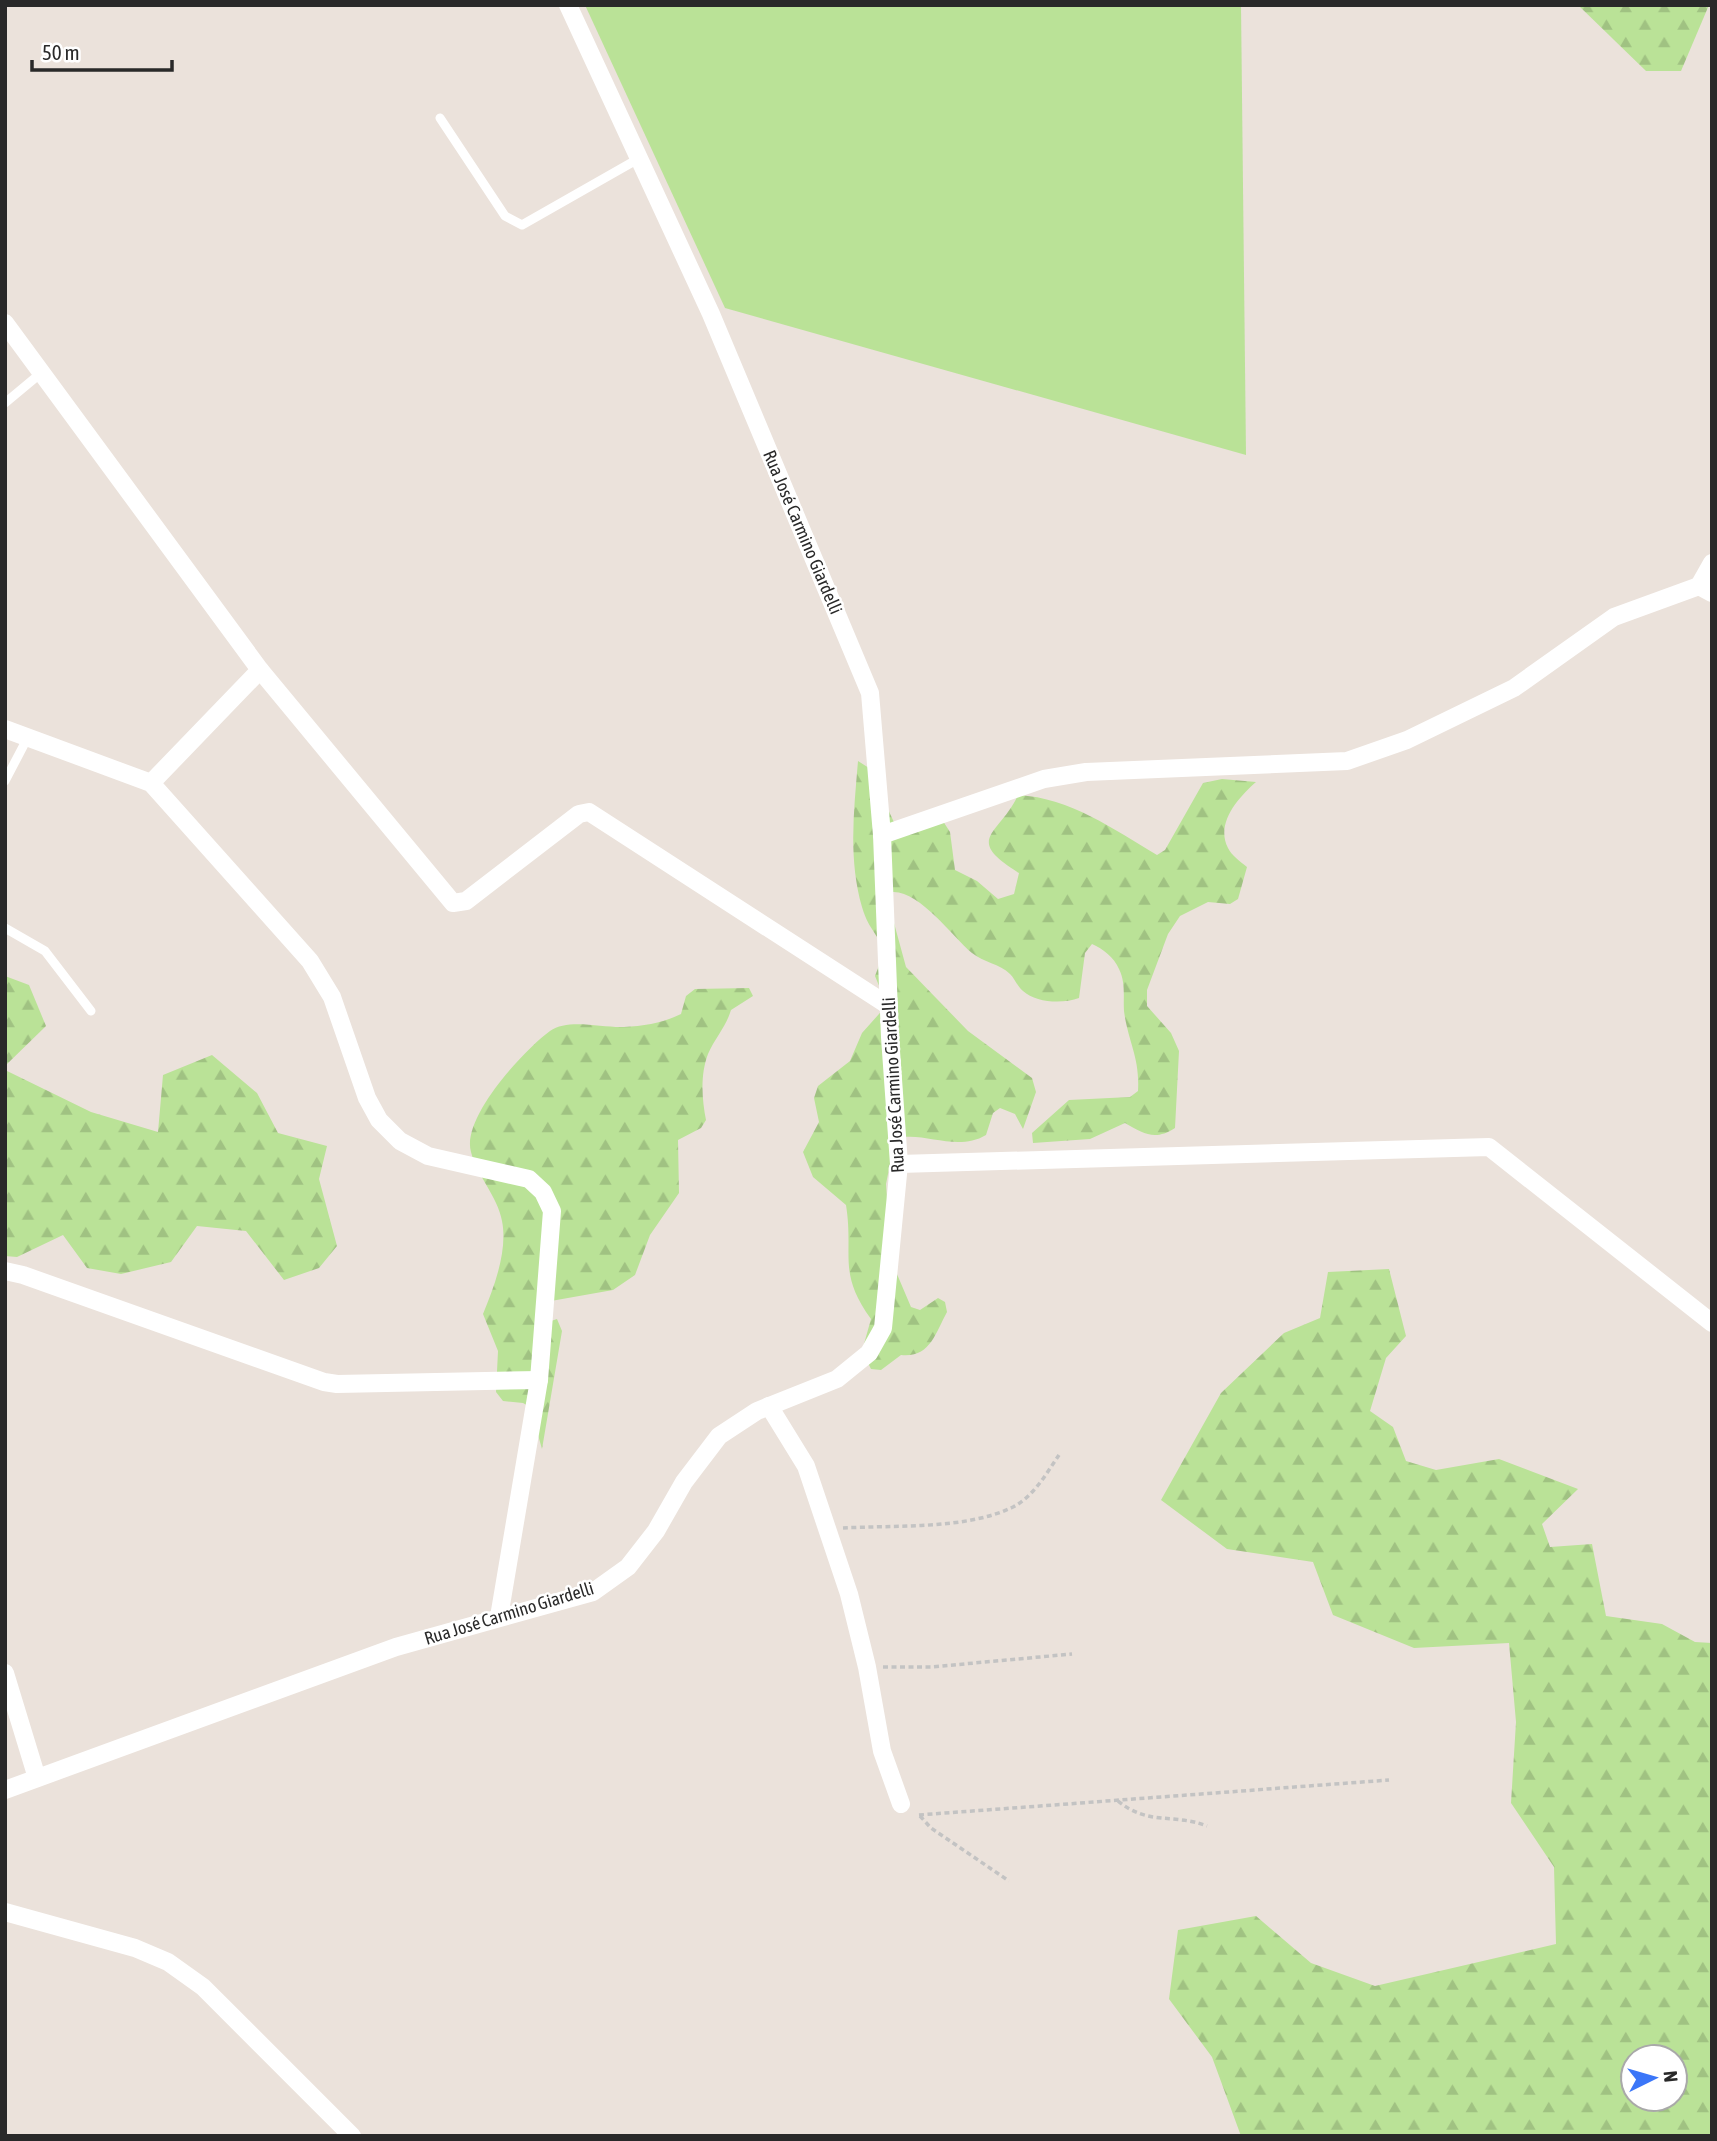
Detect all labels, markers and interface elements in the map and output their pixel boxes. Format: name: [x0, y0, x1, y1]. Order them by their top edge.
scale bar: [32, 28, 172, 72]
text: 50 m: [42, 40, 80, 64]
street label: Rua José Carmino Giardelli: [759, 447, 847, 617]
street label: Rua José Carmino Giardelli: [878, 997, 908, 1173]
street label: Rua José Carmino Giardelli: [422, 1577, 596, 1649]
north arrow: [1619, 2043, 1689, 2113]
text: N: [1659, 2070, 1682, 2083]

